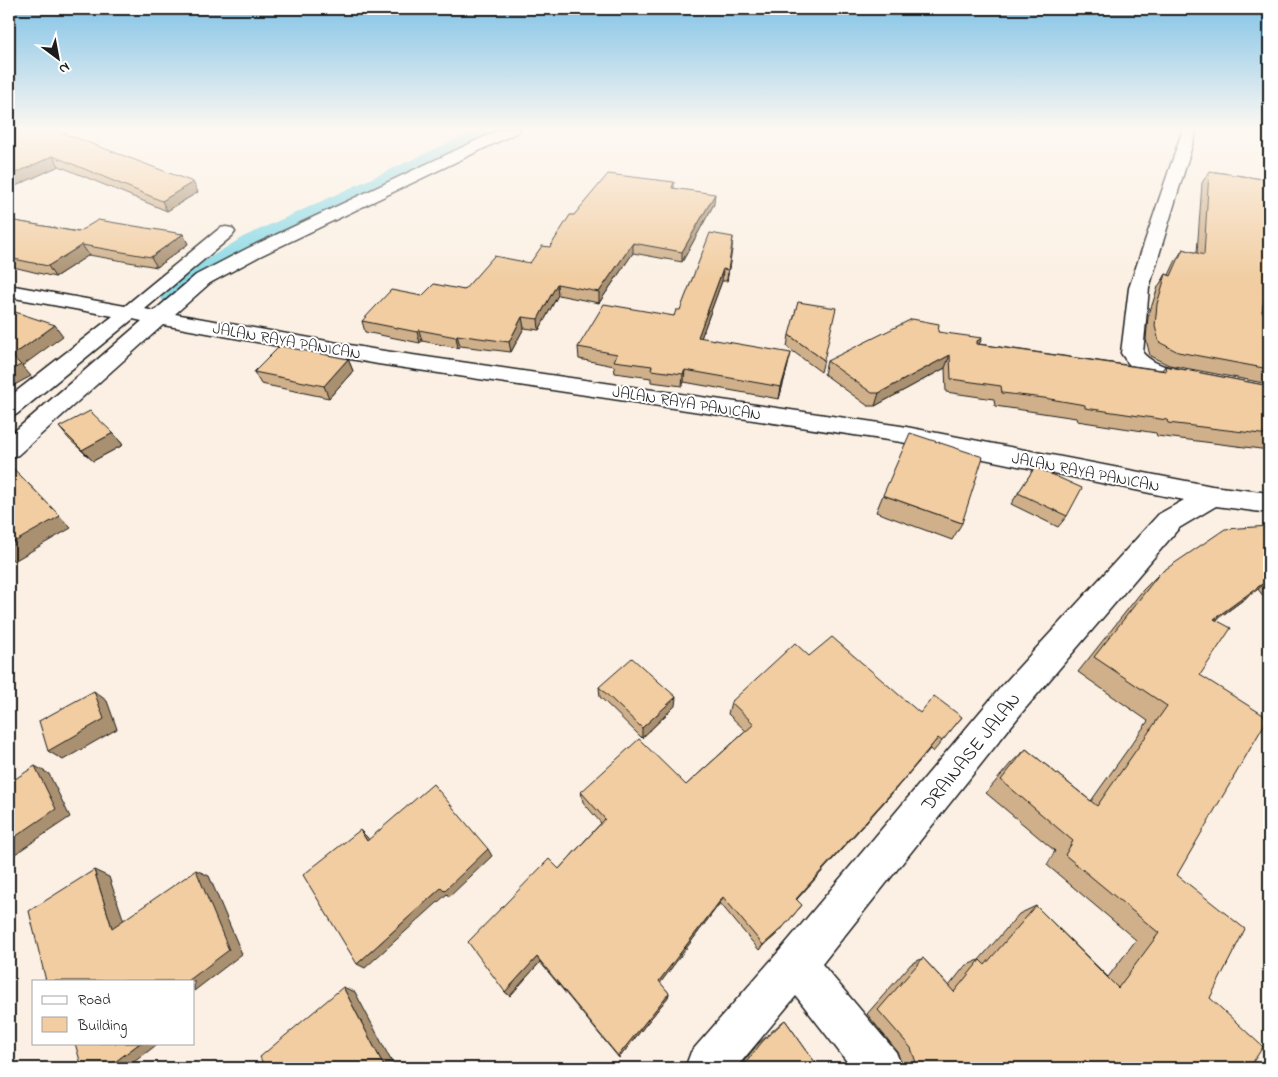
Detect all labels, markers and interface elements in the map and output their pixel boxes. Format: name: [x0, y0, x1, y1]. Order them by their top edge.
north arrow: [32, 32, 82, 82]
text: N: [55, 56, 74, 79]
street label: JALAN RAYA PANICAN: [211, 317, 363, 367]
street label: JALAN RAYA PANICAN: [611, 380, 763, 428]
street label: JALAN RAYA PANICAN: [1010, 447, 1162, 499]
street label: DRAINASE JALAN: [915, 688, 1028, 818]
legend: [32, 980, 195, 1044]
text: Road: [78, 989, 111, 1011]
text: Building: [77, 1015, 127, 1038]

